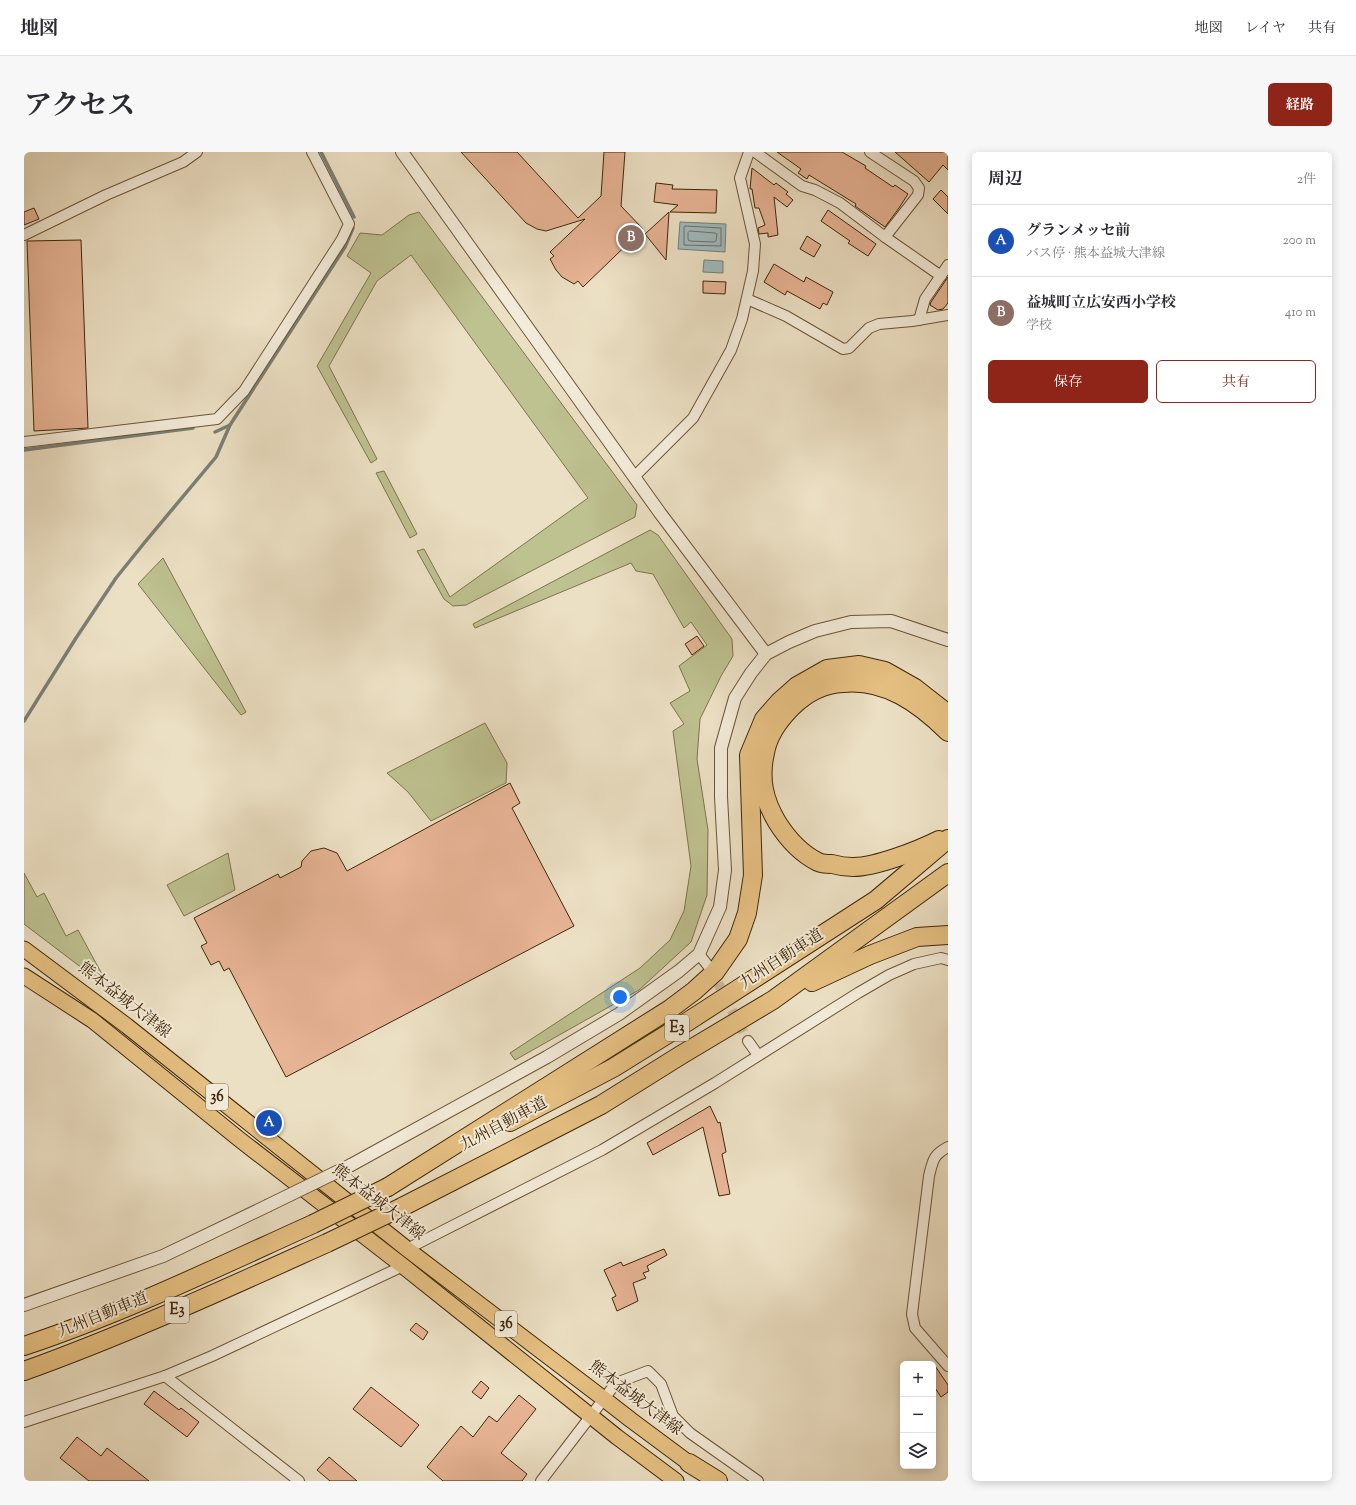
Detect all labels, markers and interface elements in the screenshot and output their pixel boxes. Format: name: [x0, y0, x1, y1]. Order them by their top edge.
text: 地図: [20, 16, 58, 43]
text: 地図: [1195, 19, 1223, 39]
text: レイヤ: [1245, 19, 1286, 39]
text: 共有: [1308, 19, 1336, 39]
button: 経路: [1268, 83, 1332, 126]
text: アクセス: [24, 87, 135, 127]
text: 周辺: [988, 168, 1022, 192]
text: 2件: [1297, 171, 1316, 189]
text: グランメッセ前: [1026, 221, 1131, 242]
pin: B: [618, 223, 644, 253]
text: A: [996, 232, 1006, 250]
text: 200 m: [1283, 232, 1316, 250]
text: バス停 · 熊本益城大津線: [1026, 245, 1165, 263]
text: 益城町立広安西小学校: [1026, 293, 1176, 314]
text: B: [997, 304, 1005, 322]
text: 410 m: [1285, 304, 1316, 322]
text: 学校: [1026, 317, 1052, 335]
button: 保存: [988, 360, 1148, 403]
button: 共有: [1156, 360, 1316, 403]
street label: 九州自動車道: [735, 924, 829, 996]
street label: 熊本益城大津線: [73, 957, 175, 1045]
your location: [610, 987, 630, 1007]
road number: E3: [665, 1015, 689, 1041]
road number: 36: [206, 1084, 228, 1110]
street label: 九州自動車道: [456, 1092, 552, 1158]
pin: A: [256, 1108, 282, 1138]
street label: 熊本益城大津線: [327, 1159, 429, 1247]
street label: 九州自動車道: [54, 1287, 152, 1345]
road number: E3: [165, 1297, 189, 1323]
road number: 36: [495, 1311, 517, 1337]
street label: 熊本益城大津線: [583, 1356, 687, 1442]
map controls: [900, 1361, 936, 1469]
button: +: [900, 1361, 936, 1397]
button: −: [900, 1397, 936, 1433]
button: layers: [900, 1433, 936, 1469]

